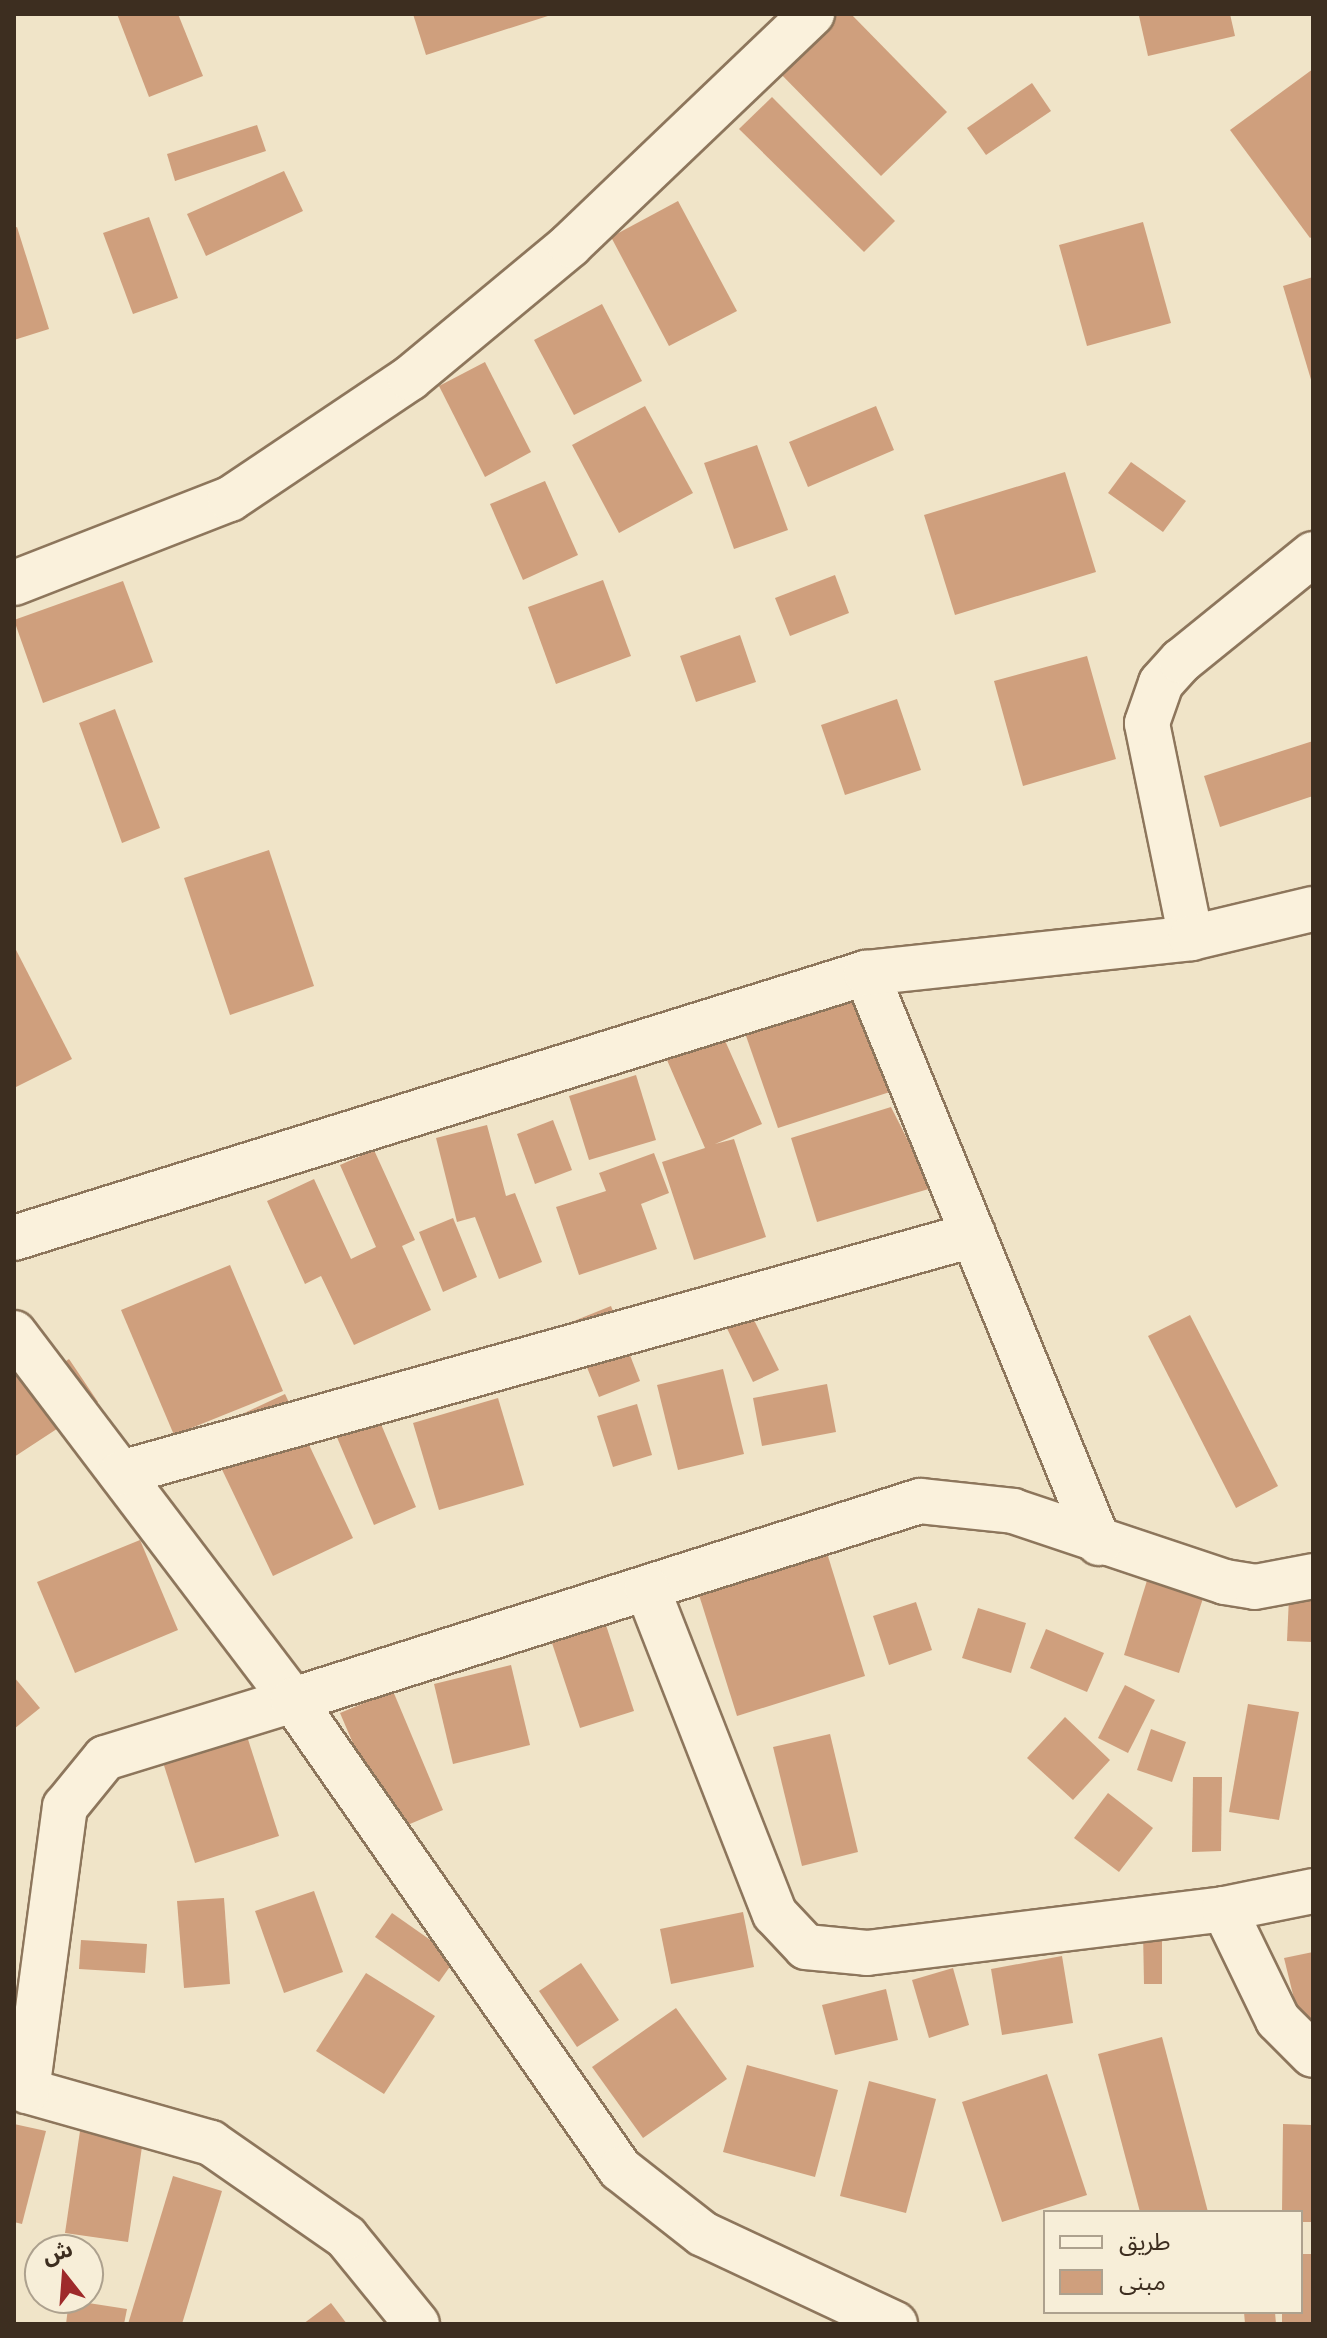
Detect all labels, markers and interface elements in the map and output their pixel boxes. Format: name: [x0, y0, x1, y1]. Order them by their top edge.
legend: [1043, 2210, 1303, 2314]
text: طريق: [1119, 2217, 1171, 2268]
text: ش: [36, 2227, 79, 2279]
north arrow: [24, 2234, 104, 2314]
text: مبنى: [1119, 2257, 1166, 2308]

